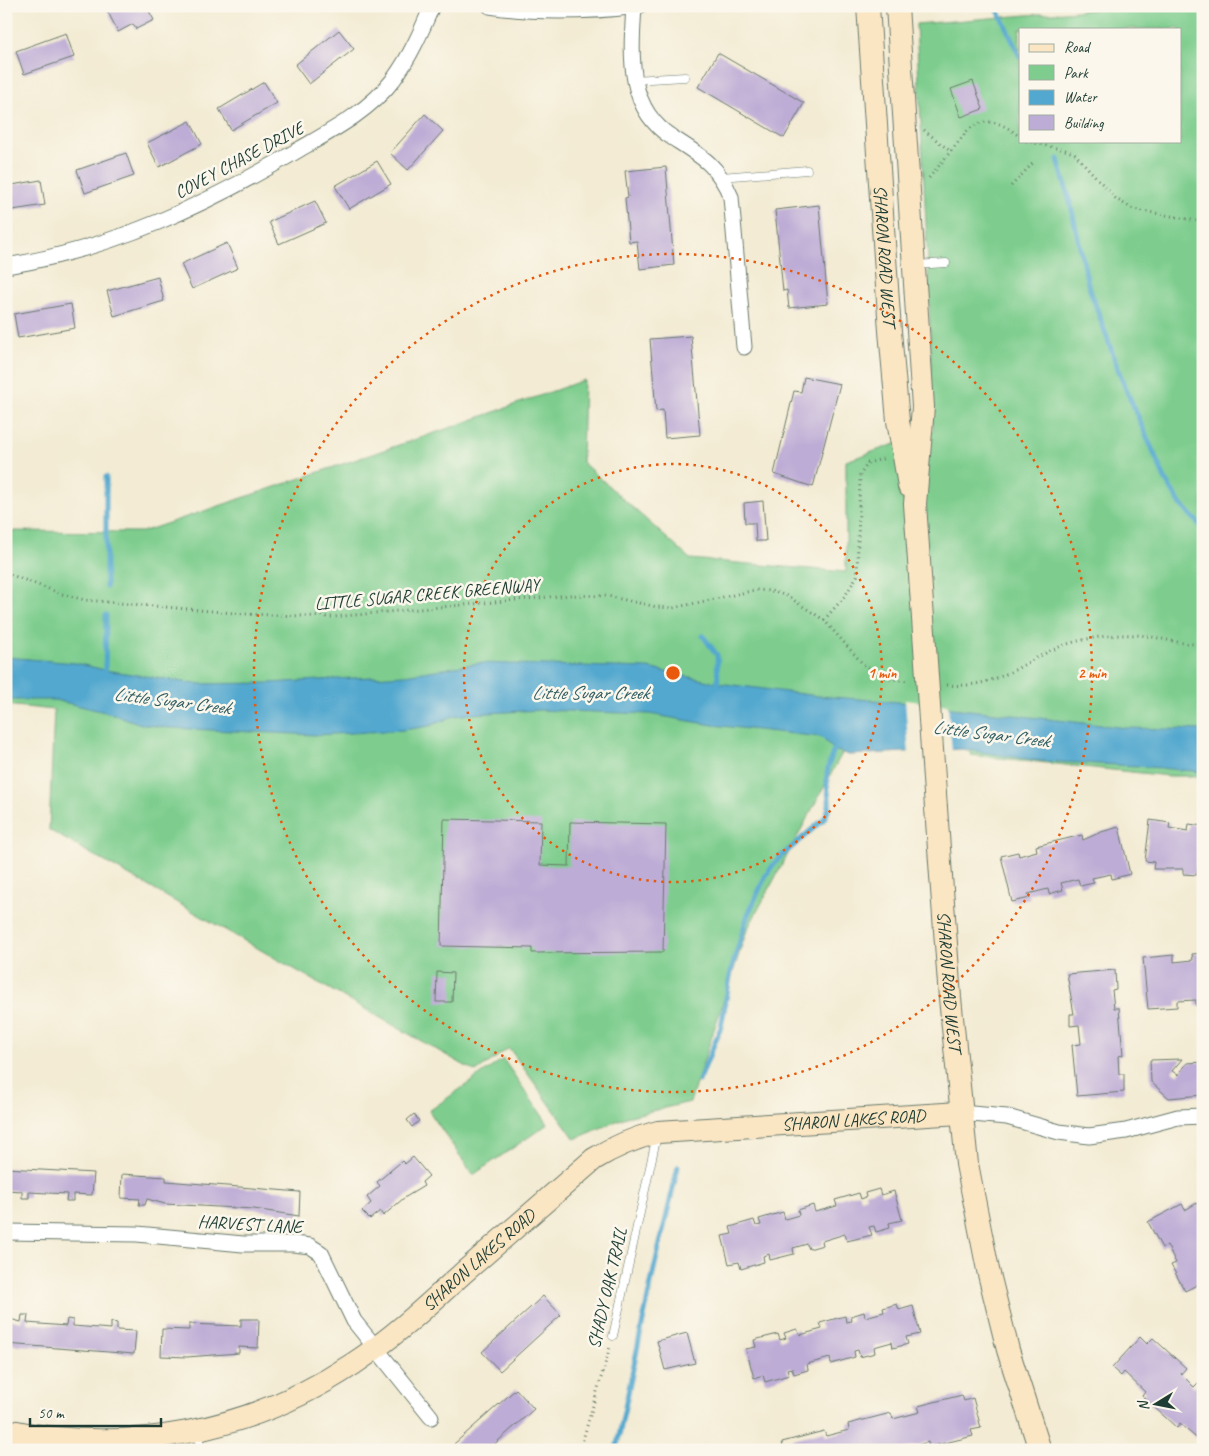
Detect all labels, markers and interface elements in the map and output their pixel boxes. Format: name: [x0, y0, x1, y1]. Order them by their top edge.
legend: [1019, 28, 1182, 142]
text: Road: [1064, 38, 1091, 57]
text: Park: [1064, 64, 1089, 83]
text: Water: [1064, 88, 1098, 107]
text: Building: [1064, 114, 1104, 133]
street label: COVEY CHASE DRIVE: [171, 116, 309, 203]
street label: SHARON ROAD WEST: [869, 184, 901, 331]
street label: LITTLE SUGAR CREEK GREENWAY: [314, 573, 543, 615]
centre of rings: [664, 664, 682, 682]
text: 1 min: [868, 664, 897, 683]
text: 2 min: [1078, 664, 1107, 683]
water label: Little Sugar Creek: [532, 681, 651, 705]
water label: Little Sugar Creek: [113, 682, 234, 720]
water label: Little Sugar Creek: [932, 715, 1053, 753]
street label: SHARON ROAD WEST: [933, 910, 967, 1058]
street label: SHARON LAKES ROAD: [781, 1104, 927, 1135]
street label: SHARON LAKES ROAD: [418, 1203, 541, 1316]
street label: HARVEST LANE: [197, 1210, 305, 1238]
street label: SHADY OAK TRAIL: [582, 1225, 632, 1351]
north arrow: [1132, 1378, 1182, 1428]
scale bar: [30, 1396, 161, 1428]
text: N: [1134, 1398, 1153, 1412]
text: 50 m: [38, 1404, 65, 1423]

